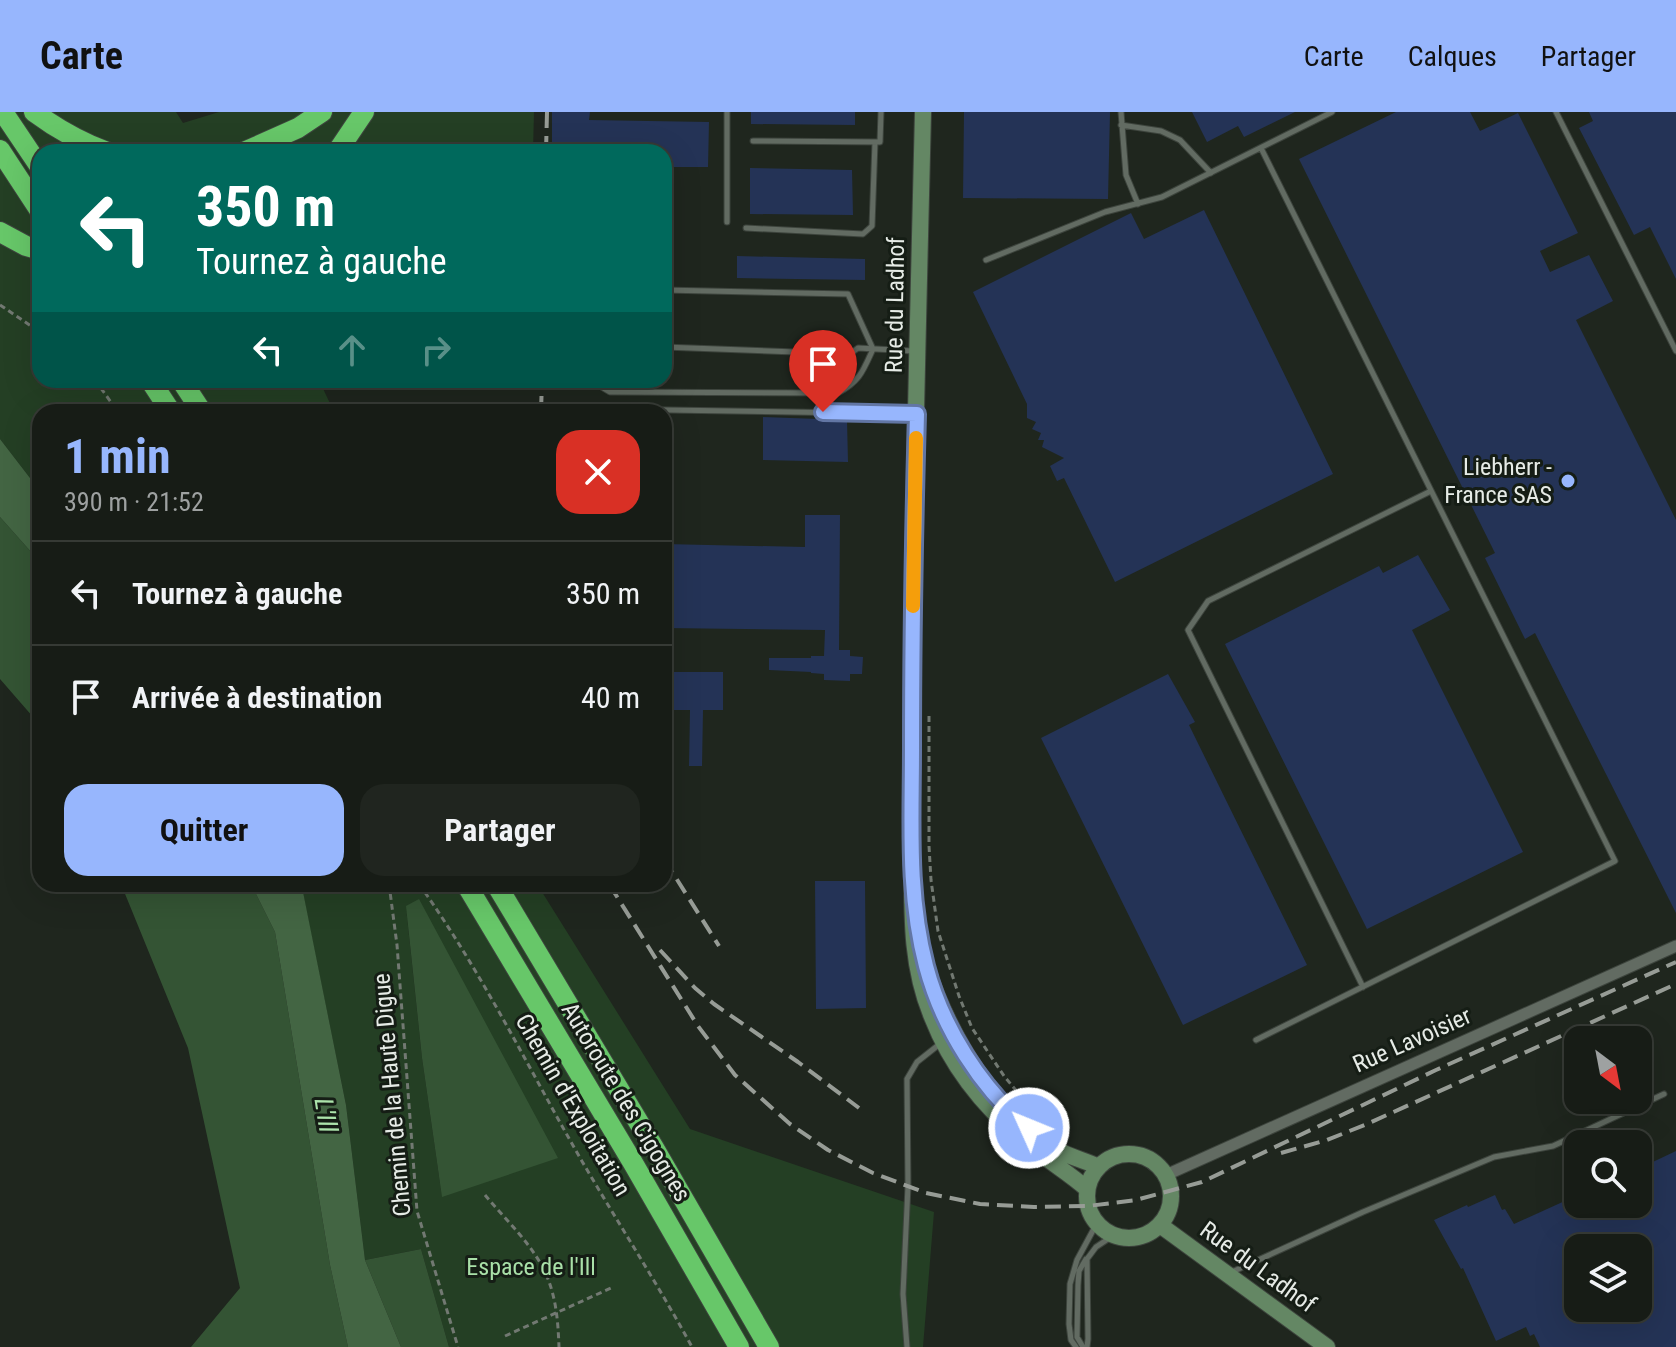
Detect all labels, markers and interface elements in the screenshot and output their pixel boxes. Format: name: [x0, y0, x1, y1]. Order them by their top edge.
text: Carte: [40, 34, 123, 78]
text: Carte: [1304, 40, 1364, 73]
text: Calques: [1408, 40, 1497, 73]
text: Partager: [1541, 40, 1636, 73]
text: 350 m: [196, 174, 335, 240]
icon: left: [64, 176, 168, 280]
street label: Rue du Ladhof: [880, 236, 910, 373]
text: Tournez à gauche: [196, 241, 447, 283]
icon: left: [246, 328, 290, 372]
icon: ahead: [330, 328, 374, 372]
icon: right: [414, 328, 458, 372]
pin: [789, 330, 857, 412]
icon: arrive: [801, 342, 845, 386]
text: 1 min: [64, 428, 171, 485]
button: close: [556, 430, 640, 514]
place label: Liebherr - France SAS: [1444, 453, 1552, 509]
marker: Liebherr - France SAS: [1559, 472, 1577, 490]
text: 390 m · 21:52: [64, 487, 204, 517]
icon: left: [64, 571, 108, 615]
text: Tournez à gauche: [132, 576, 342, 611]
text: 350 m: [566, 576, 640, 611]
icon: arrive: [64, 675, 108, 719]
text: Arrivée à destination: [132, 680, 382, 715]
text: 40 m: [581, 680, 640, 715]
button: Quitter: [64, 784, 344, 876]
button: Partager: [360, 784, 640, 876]
street label: Chemin de la Haute Digue: [367, 972, 417, 1218]
street label: Autoroute des Cigognes: [556, 997, 696, 1207]
street label: Rue Lavoisier: [1349, 1001, 1475, 1079]
street label: Chemin d'Exploitation: [510, 1009, 636, 1201]
north arrow: [1564, 1026, 1652, 1114]
map controls: [1564, 1026, 1652, 1322]
position arrow: [987, 1086, 1071, 1170]
water label: L'Ill: [309, 1096, 344, 1135]
button: search: [1564, 1130, 1652, 1218]
street label: Rue du Ladhof: [1195, 1216, 1322, 1319]
button: layers: [1564, 1234, 1652, 1322]
park label: Espace de l'Ill: [466, 1253, 596, 1281]

